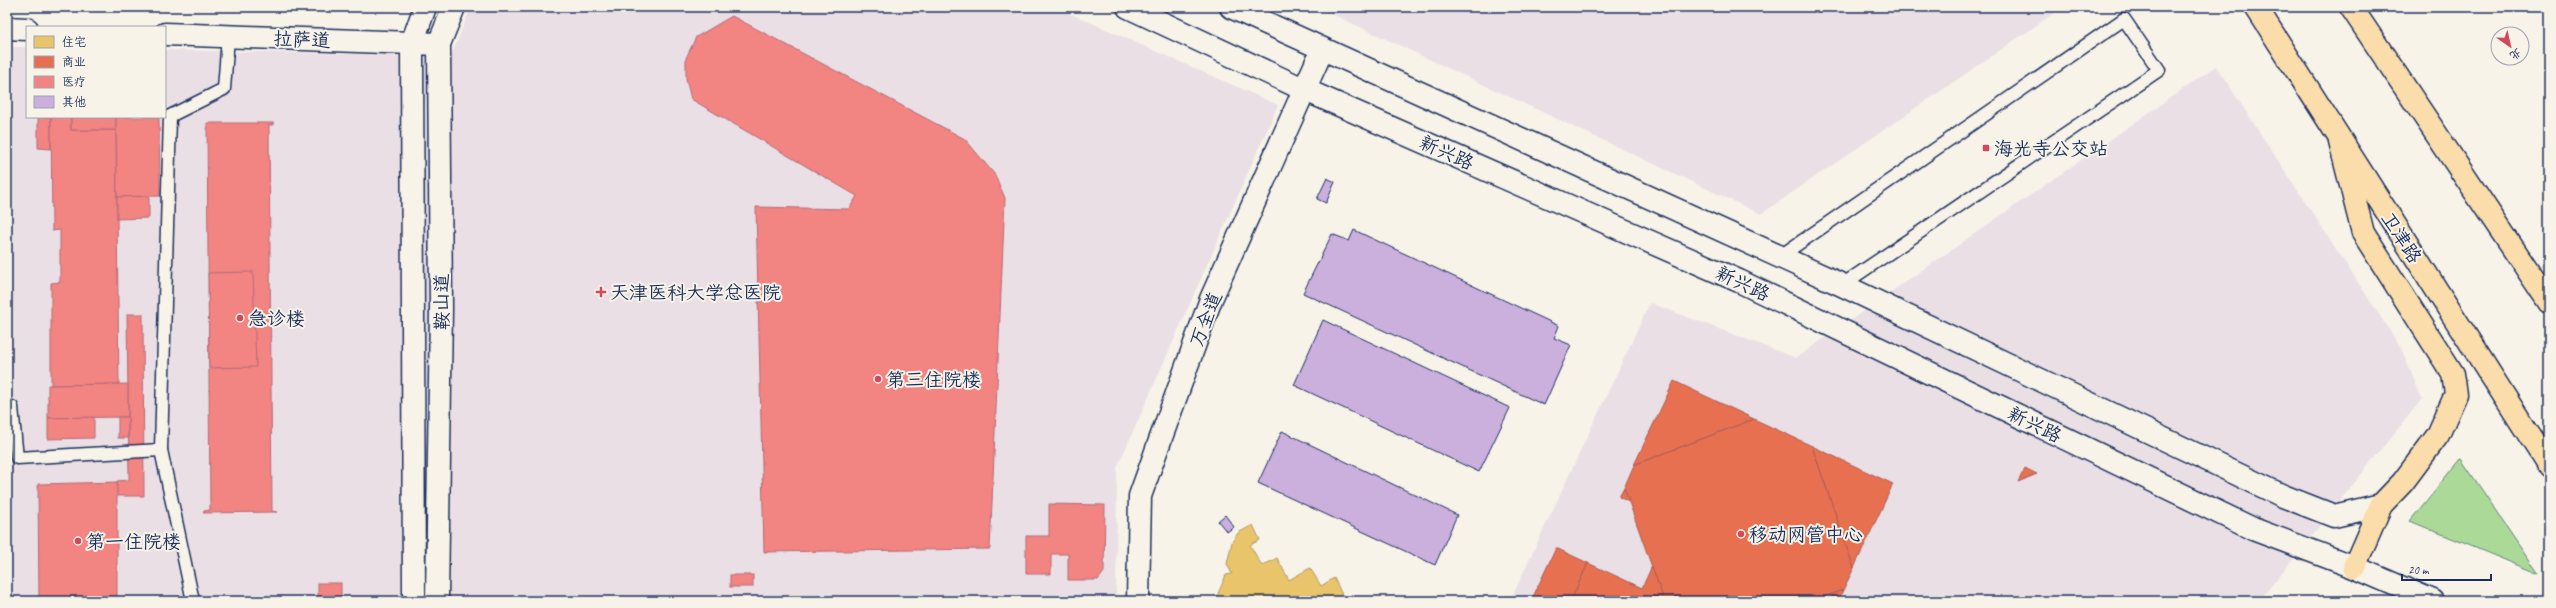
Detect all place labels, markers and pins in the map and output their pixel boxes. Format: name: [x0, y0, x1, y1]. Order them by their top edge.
place label: 海光寺公交站: [1994, 137, 2108, 161]
marker: 海光寺公交站: [1981, 143, 1991, 153]
place label: 天津医科大学总医院: [610, 281, 781, 305]
marker: 天津医科大学总医院: [595, 286, 607, 298]
place label: 急诊楼: [248, 307, 305, 331]
marker: 急诊楼: [235, 313, 245, 323]
place label: 第三住院楼: [886, 368, 981, 392]
marker: 第三住院楼: [873, 374, 883, 384]
place label: 移动网管中心: [1749, 523, 1863, 547]
marker: 移动网管中心: [1736, 529, 1746, 539]
place label: 第一住院楼: [86, 530, 181, 554]
marker: 第一住院楼: [73, 536, 83, 546]

